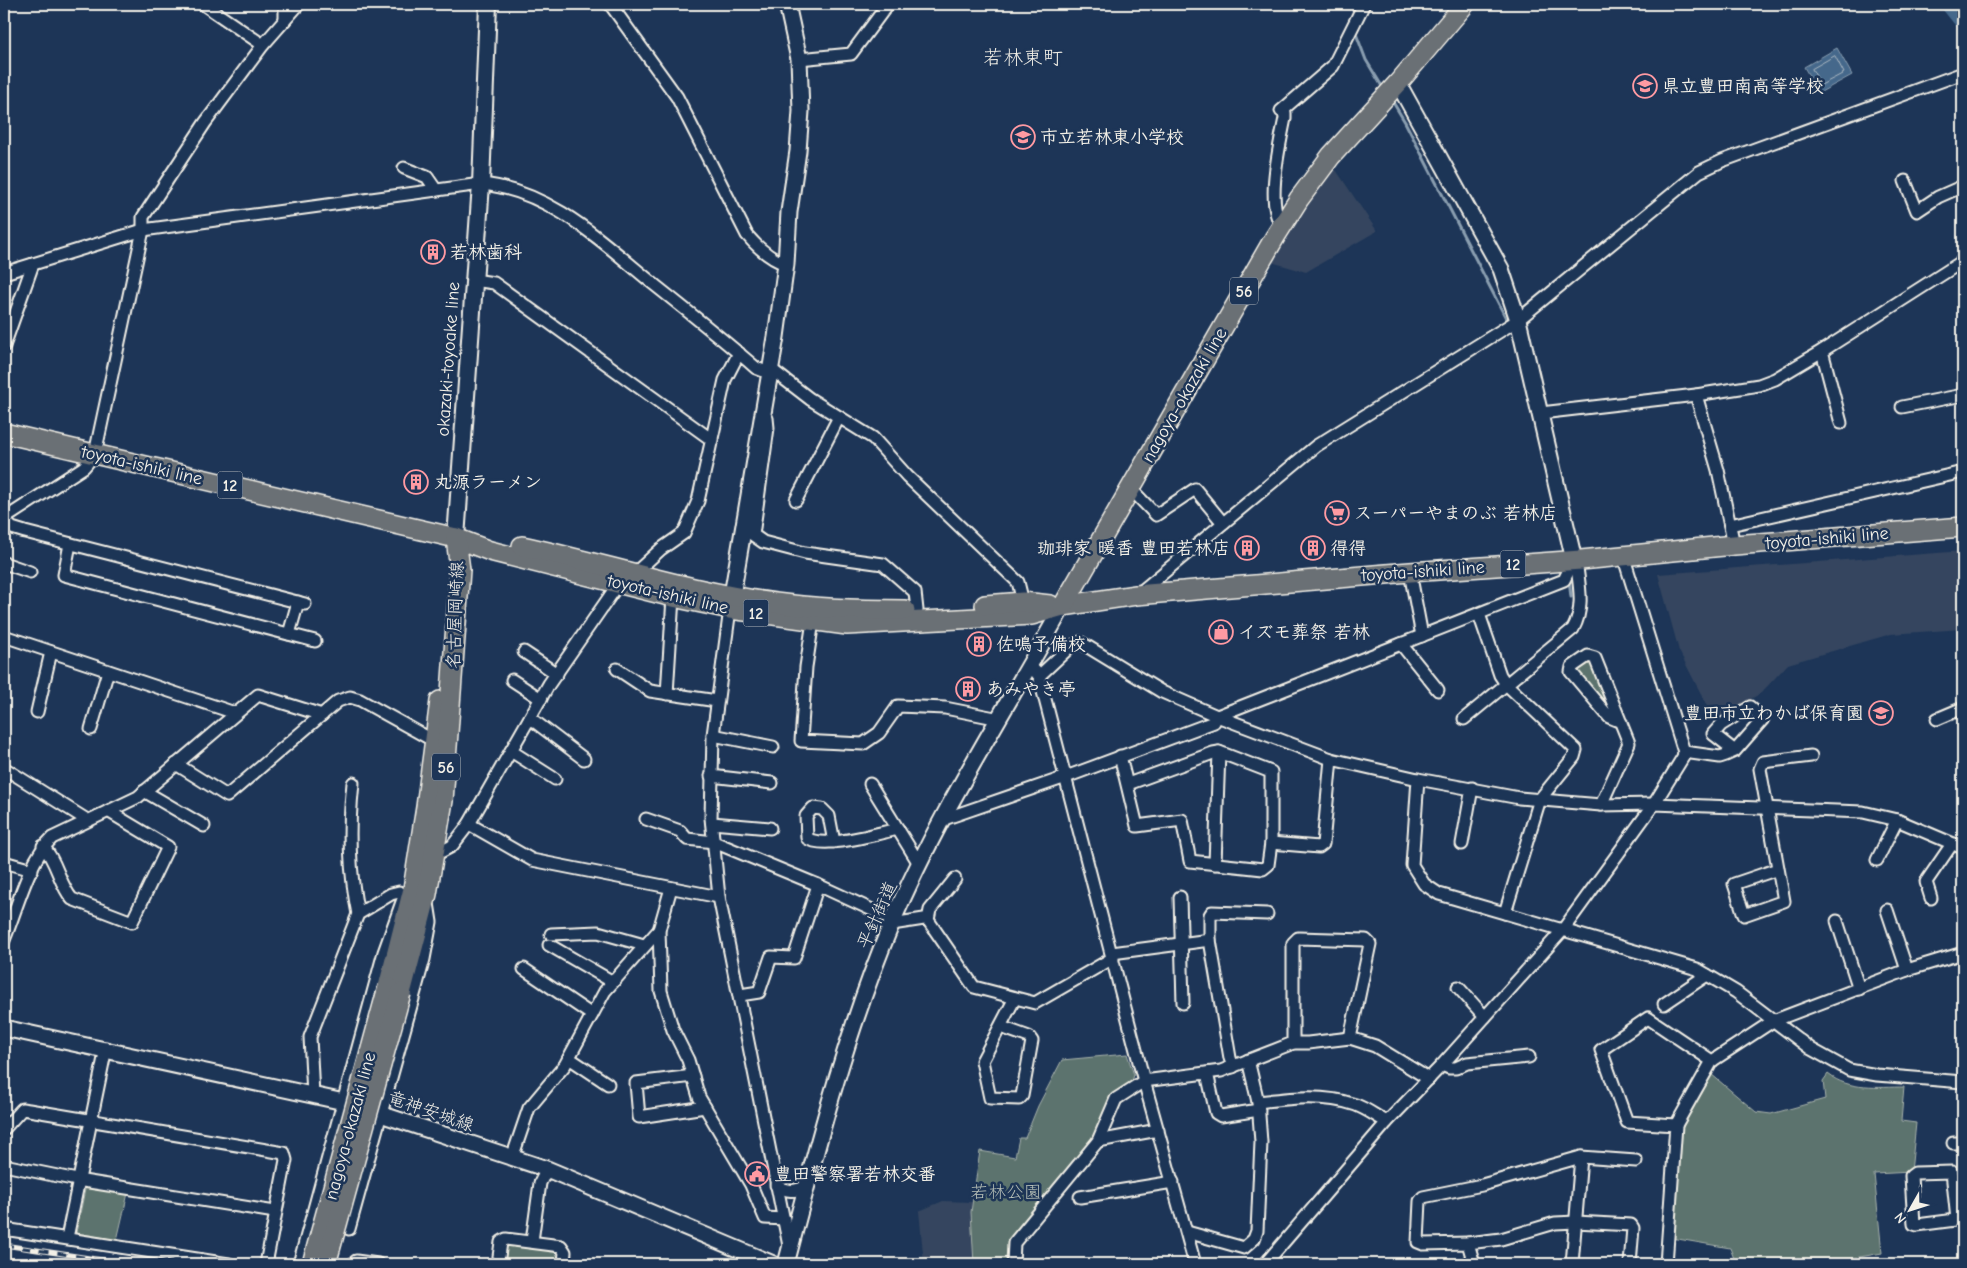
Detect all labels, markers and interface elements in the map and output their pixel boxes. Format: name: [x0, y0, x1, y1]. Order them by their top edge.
district label: 若林東町: [983, 46, 1063, 69]
school or university icon: 県立豊田南高等学校: [1632, 73, 1658, 99]
place label: 県立豊田南高等学校: [1662, 76, 1824, 97]
school or university icon: 市立若林東小学校: [1010, 124, 1036, 150]
place label: 市立若林東小学校: [1040, 127, 1184, 148]
building icon: 若林歯科: [420, 239, 446, 265]
place label: 若林歯科: [450, 242, 522, 263]
road number: 56: [1230, 278, 1258, 304]
street label: okazaki-toyoake line: [433, 281, 464, 437]
street label: nagoya-okazaki line: [1137, 324, 1232, 466]
street label: toyota-ishiki line: [78, 441, 204, 490]
building icon: 丸源ラーメン: [403, 469, 429, 495]
road number: 12: [218, 472, 242, 498]
place label: 丸源ラーメン: [434, 472, 542, 493]
supermarket icon: スーパーやまのぶ 若林店: [1324, 500, 1350, 526]
place label: スーパーやまのぶ 若林店: [1354, 503, 1557, 524]
street label: toyota-ishiki line: [1764, 523, 1889, 554]
building icon: 珈琲家 暖香 豊田若林店: [1234, 535, 1260, 561]
building icon: 得得: [1300, 535, 1326, 561]
place label: 珈琲家 暖香 豊田若林店: [1037, 538, 1230, 559]
place label: 得得: [1330, 538, 1366, 559]
road number: 12: [1500, 550, 1526, 578]
street label: toyota-ishiki line: [1360, 557, 1485, 586]
street label: 名古屋岡崎線: [443, 561, 468, 669]
street label: toyota-ishiki line: [604, 570, 730, 619]
road number: 12: [744, 600, 768, 626]
shop icon: イズモ葬祭 若林: [1208, 619, 1234, 645]
place label: イズモ葬祭 若林: [1238, 622, 1370, 643]
building icon: 佐鳴予備校: [966, 631, 992, 657]
place label: 佐鳴予備校: [996, 634, 1086, 655]
building icon: あみやき亭: [955, 676, 981, 702]
place label: あみやき亭: [986, 679, 1076, 700]
school or university icon: 豊田市立わかば保育園: [1868, 700, 1894, 726]
place label: 豊田市立わかば保育園: [1684, 703, 1864, 724]
road number: 56: [432, 754, 460, 780]
street label: 平針街道: [853, 878, 902, 952]
street label: nagoya-okazaki line: [321, 1050, 380, 1202]
street label: 竜神安城線: [385, 1087, 477, 1136]
public building icon: 豊田警察署若林交番: [744, 1161, 770, 1187]
place label: 豊田警察署若林交番: [774, 1164, 936, 1185]
park label: 若林公園: [970, 1182, 1042, 1203]
north arrow: [1884, 1186, 1934, 1236]
text: N: [1891, 1209, 1910, 1227]

